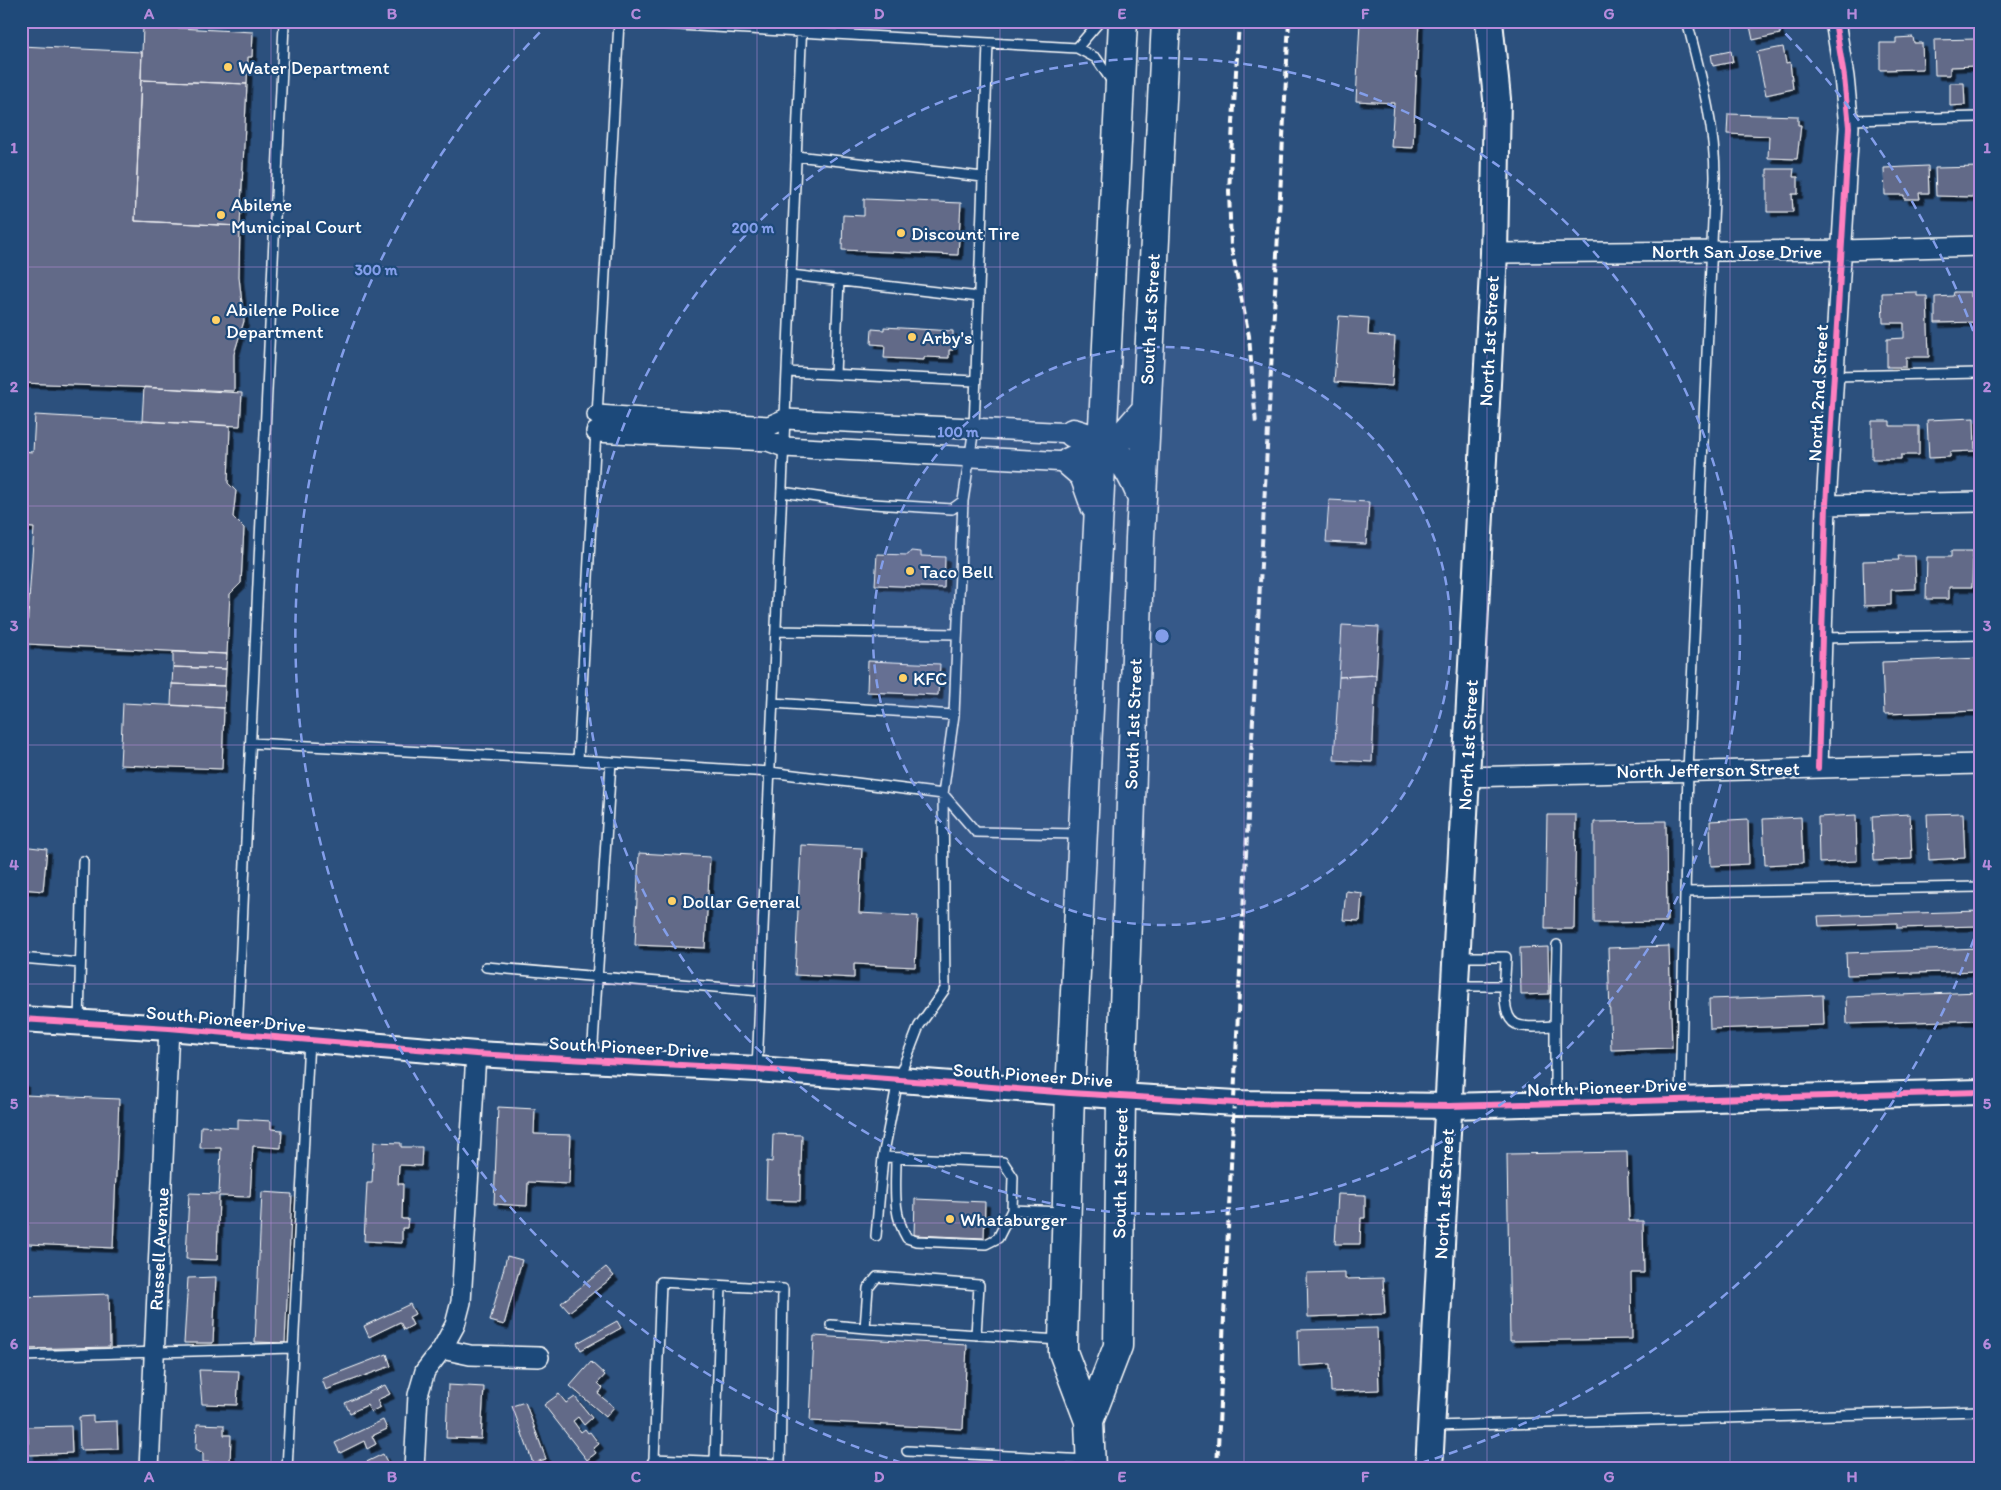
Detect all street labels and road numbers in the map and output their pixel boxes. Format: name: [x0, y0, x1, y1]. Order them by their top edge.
street label: North San Jose Drive: [1652, 240, 1822, 263]
street label: South 1st Street: [1135, 253, 1165, 385]
street label: North 1st Street: [1474, 275, 1504, 407]
street label: North 2nd Street: [1803, 324, 1833, 462]
street label: South 1st Street: [1119, 658, 1147, 790]
street label: North 1st Street: [1453, 679, 1483, 811]
street label: North Jefferson Street: [1616, 757, 1800, 783]
street label: South Pioneer Drive: [145, 1001, 307, 1037]
street label: South Pioneer Drive: [548, 1031, 710, 1063]
street label: South Pioneer Drive: [952, 1058, 1114, 1092]
street label: North Pioneer Drive: [1527, 1073, 1687, 1101]
street label: South 1st Street: [1107, 1107, 1133, 1239]
street label: North 1st Street: [1429, 1128, 1459, 1260]
street label: Russell Avenue: [144, 1187, 174, 1311]

